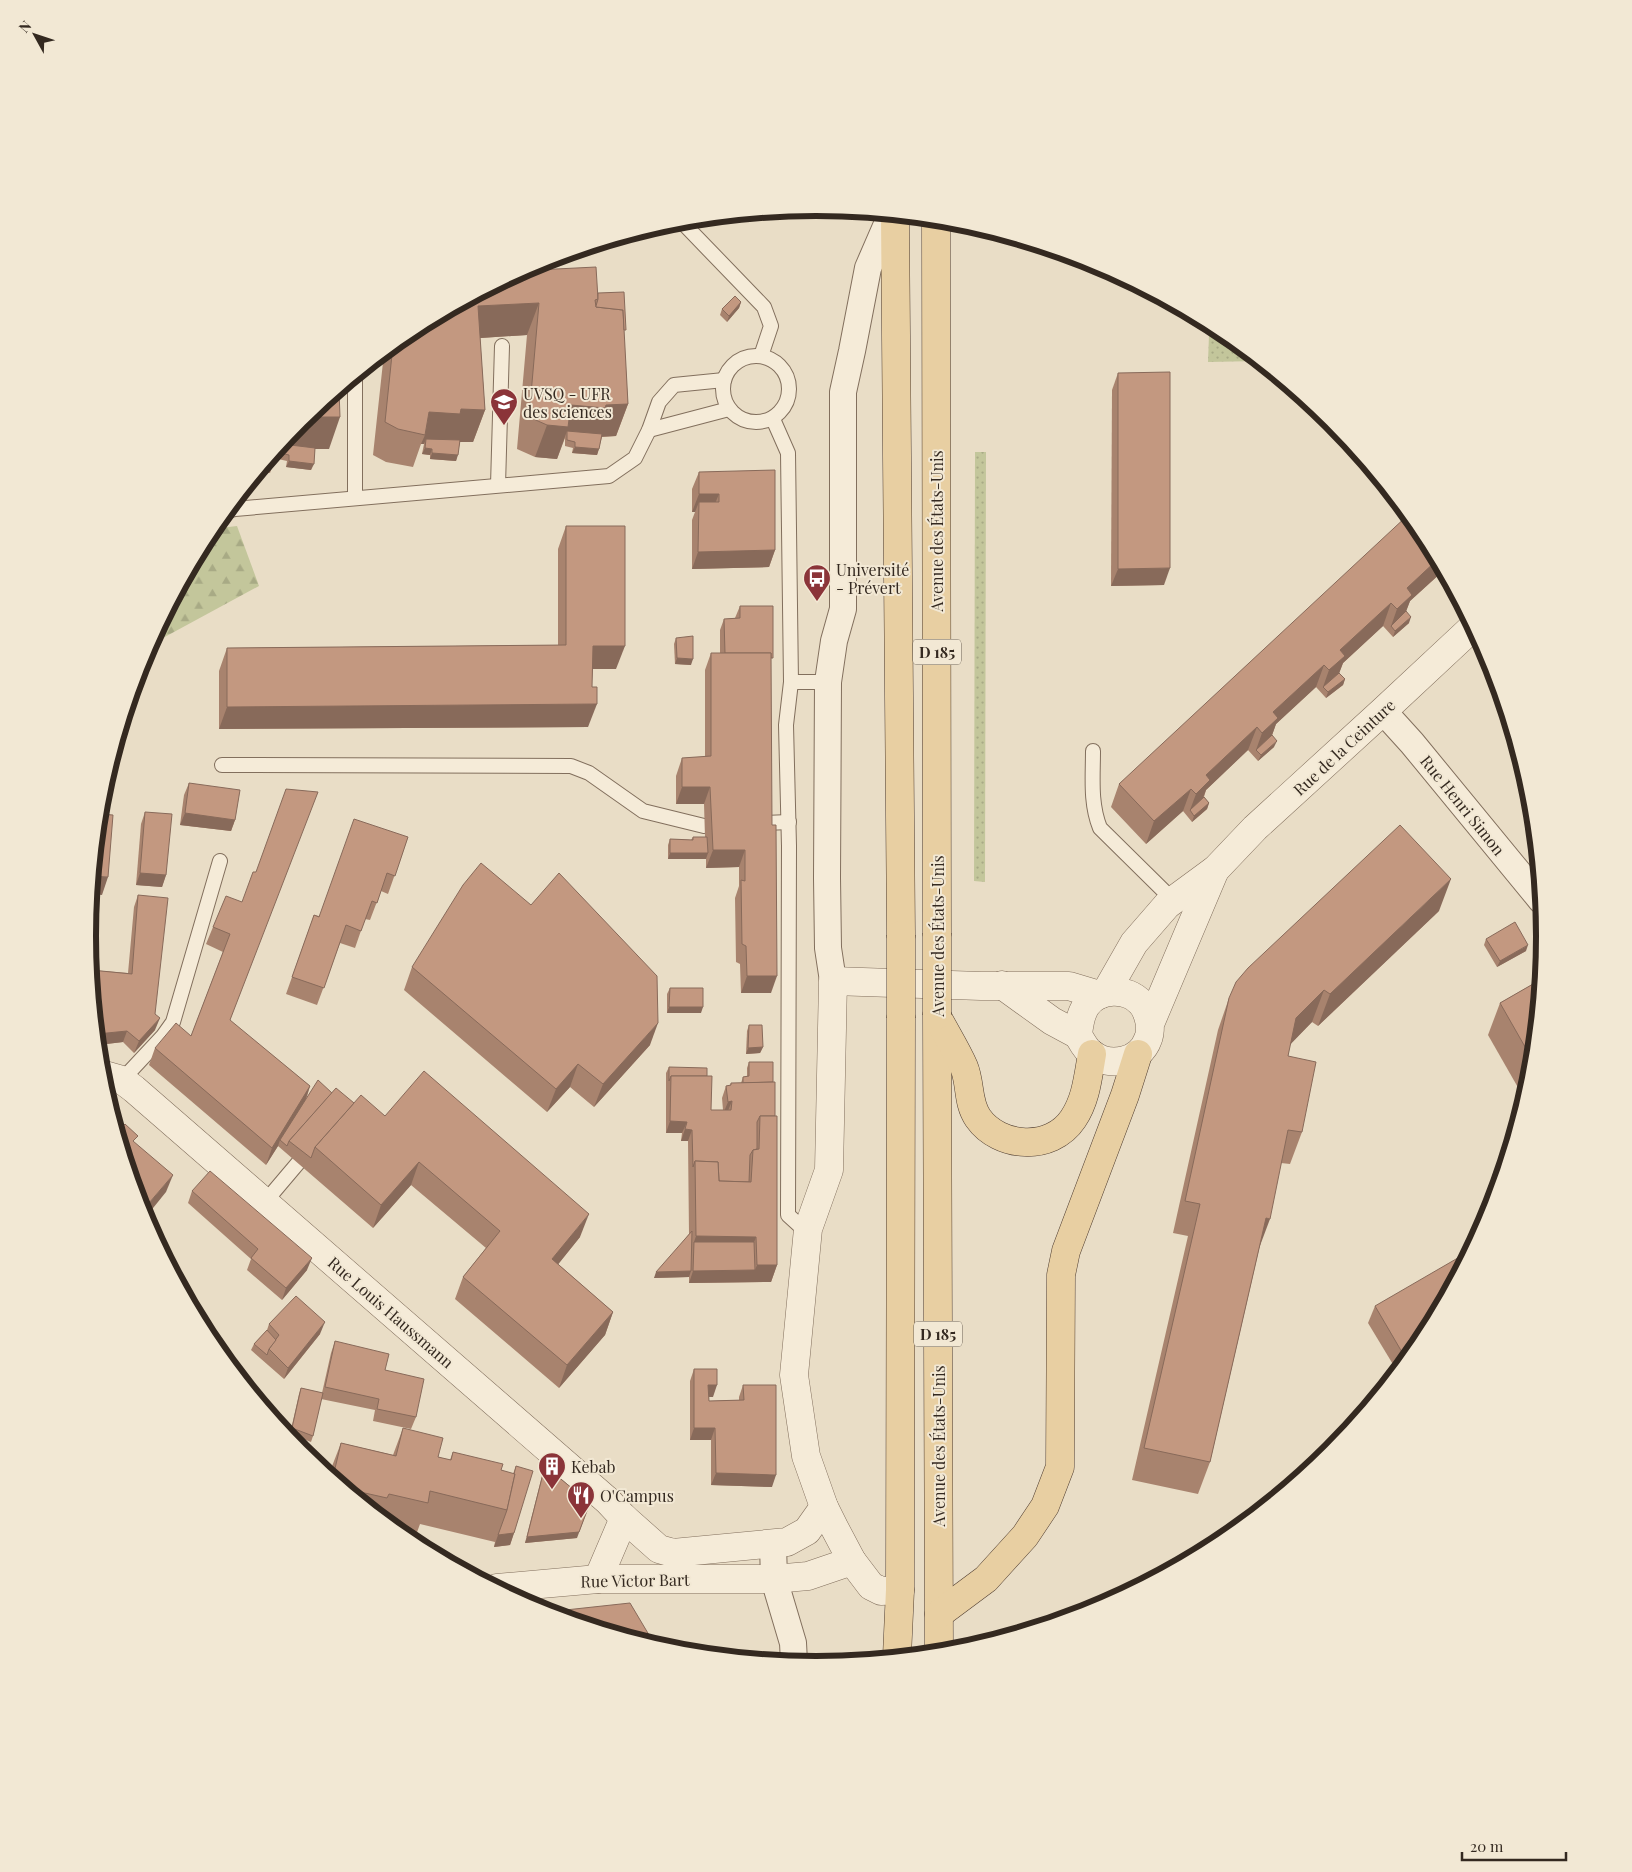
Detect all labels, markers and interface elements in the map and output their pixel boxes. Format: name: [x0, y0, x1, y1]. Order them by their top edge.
north arrow: [10, 10, 60, 60]
text: N: [14, 16, 35, 36]
place label: UVSQ - UFR des sciences: [523, 383, 612, 422]
school or university icon: UVSQ - UFR des sciences: [489, 387, 519, 426]
street label: Avenue des États-Unis: [926, 450, 947, 613]
place label: Université - Prévert: [836, 559, 909, 598]
bus stop icon: Université - Prévert: [802, 563, 832, 602]
road number: D 185: [913, 640, 961, 664]
street label: Rue de la Ceinture: [1289, 694, 1399, 800]
street label: Rue Henri Simon: [1416, 751, 1510, 860]
street label: Avenue des États-Unis: [927, 855, 948, 1018]
street label: Rue Louis Haussmann: [324, 1252, 459, 1373]
road number: D 185: [914, 1322, 962, 1346]
street label: Avenue des États-Unis: [928, 1365, 949, 1528]
building icon: Kebab: [537, 1451, 567, 1490]
place label: Kebab: [571, 1456, 616, 1477]
restaurant icon: O'Campus: [566, 1480, 596, 1519]
place label: O'Campus: [600, 1485, 674, 1506]
street label: Rue Victor Bart: [580, 1569, 690, 1591]
scale bar: [1462, 1830, 1566, 1862]
text: 20 m: [1470, 1836, 1504, 1856]

